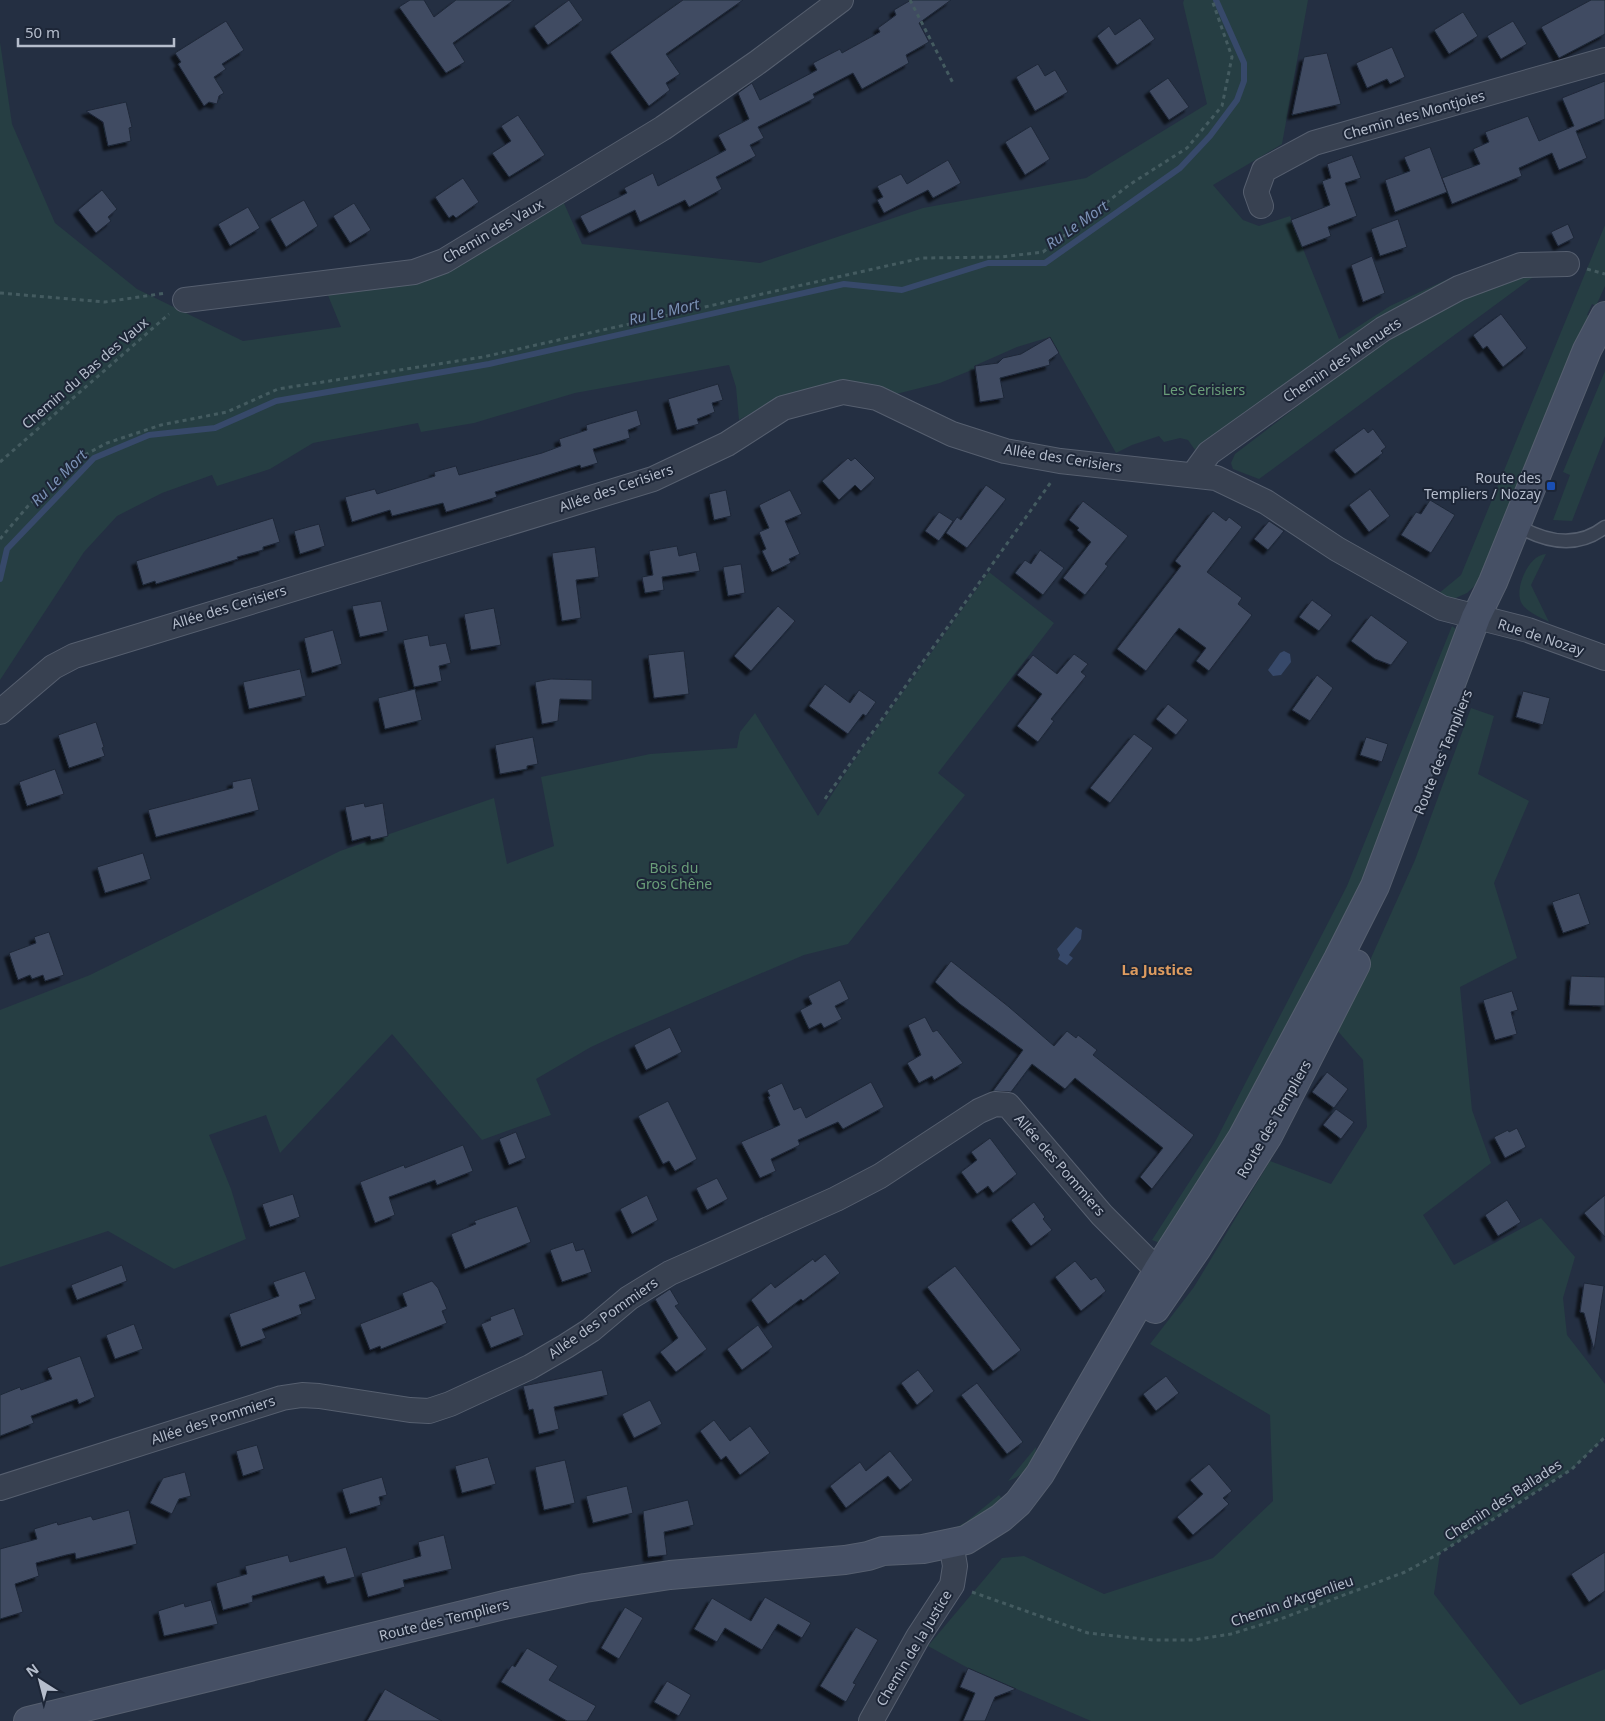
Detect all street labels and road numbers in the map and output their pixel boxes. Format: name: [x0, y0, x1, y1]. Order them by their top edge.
street label: Chemin des Montjoies: [1341, 85, 1487, 144]
street label: Chemin des Vaux: [439, 194, 547, 267]
street label: Chemin du Bas des Vaux: [18, 312, 152, 433]
street label: Chemin des Menuets: [1279, 313, 1405, 406]
street label: Allée des Cerisiers: [1003, 439, 1124, 476]
street label: Allée des Cerisiers: [556, 459, 676, 516]
street label: Allée des Cerisiers: [169, 580, 289, 633]
street label: Rue de Nozay: [1496, 614, 1588, 660]
street label: Route des Templiers: [1409, 686, 1476, 817]
street label: Route des Templiers: [1232, 1056, 1315, 1181]
street label: Allée des Pommiers: [1011, 1110, 1110, 1220]
street label: Allée des Pommiers: [544, 1272, 661, 1363]
street label: Allée des Pommiers: [148, 1390, 278, 1449]
street label: Chemin des Ballades: [1440, 1454, 1565, 1545]
street label: Chemin d'Argenlieu: [1228, 1571, 1356, 1630]
street label: Chemin de la Justice: [871, 1586, 956, 1709]
street label: Route des Templiers: [377, 1594, 511, 1645]

